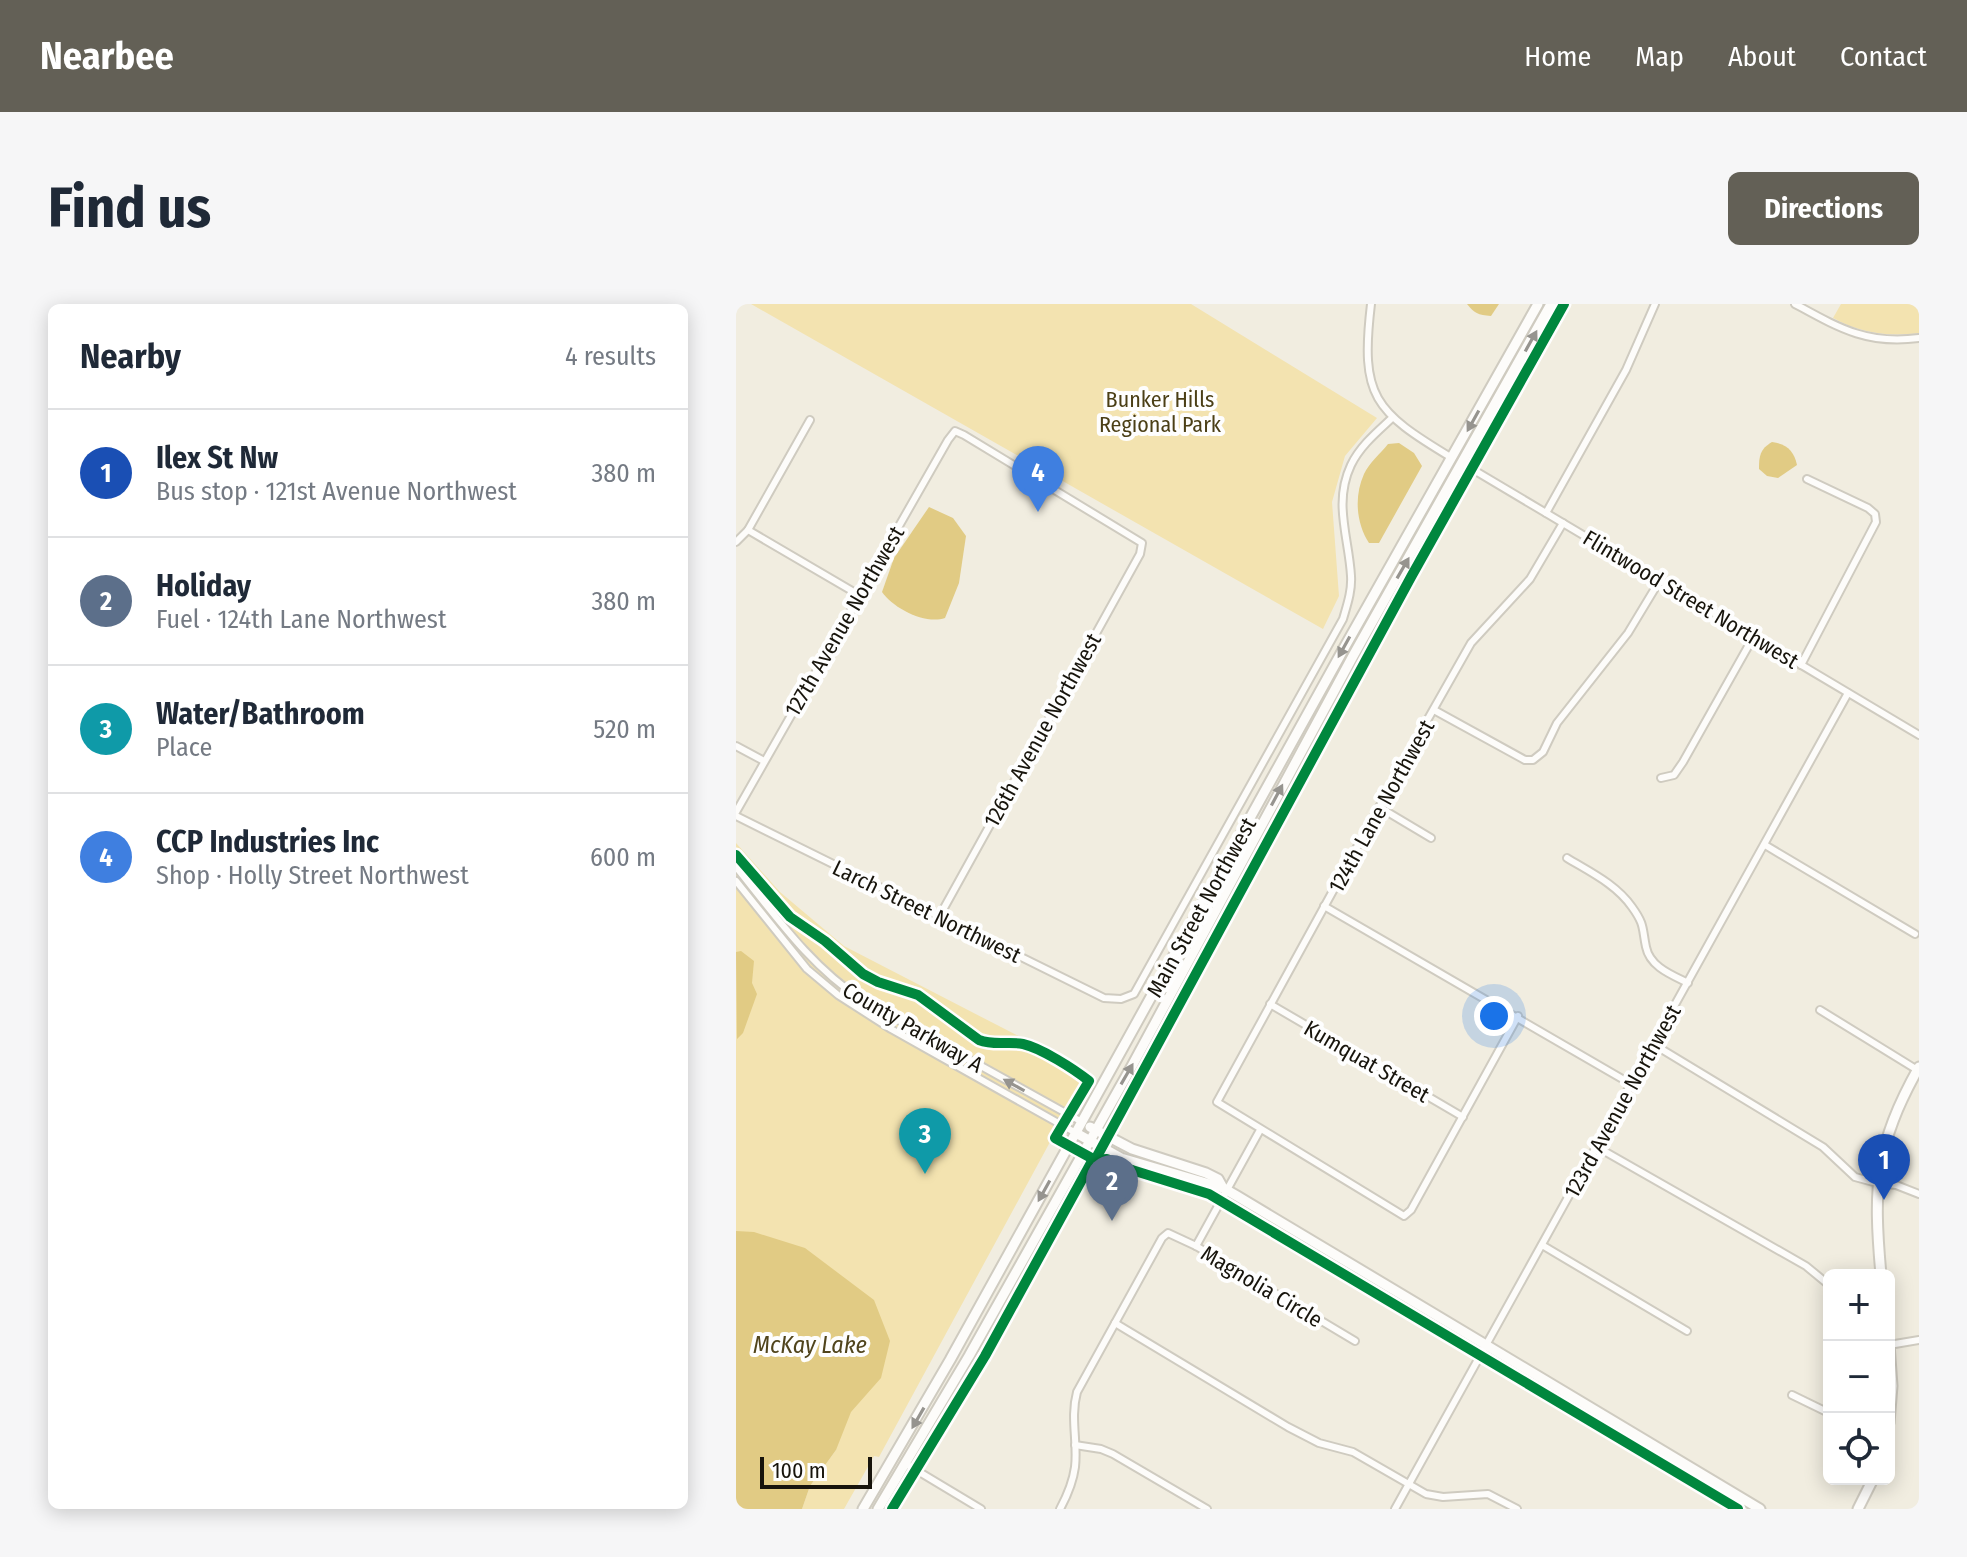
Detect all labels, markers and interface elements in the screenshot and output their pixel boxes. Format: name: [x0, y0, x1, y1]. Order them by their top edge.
text: Nearbee: [40, 33, 174, 79]
text: Home: [1524, 40, 1591, 73]
text: Map: [1635, 40, 1684, 73]
text: About: [1728, 40, 1796, 73]
text: Contact: [1840, 40, 1927, 73]
button: Directions: [1728, 172, 1919, 245]
text: Find us: [48, 175, 211, 242]
one-way arrow: [1523, 330, 1537, 352]
text: Nearby: [80, 336, 181, 377]
text: 4 results: [565, 341, 656, 372]
park label: Bunker Hills Regional Park: [1099, 386, 1222, 438]
one-way arrow: [1466, 410, 1480, 432]
text: Ilex St Nw: [156, 440, 278, 476]
pin: 4: [1012, 446, 1064, 512]
text: 1: [101, 458, 112, 489]
text: 380 m: [592, 458, 656, 489]
text: Bus stop · 121st Avenue Northwest: [156, 476, 517, 507]
street label: 127th Avenue Northwest: [779, 520, 910, 721]
street label: Flintwood Street Northwest: [1578, 524, 1804, 675]
one-way arrow: [1396, 557, 1410, 579]
text: Holiday: [156, 568, 251, 604]
text: 2: [100, 586, 112, 617]
text: 380 m: [592, 586, 656, 617]
text: Fuel · 124th Lane Northwest: [156, 604, 446, 635]
street label: 126th Avenue Northwest: [978, 628, 1107, 832]
one-way arrow: [1338, 636, 1352, 658]
text: Water/Bathroom: [156, 696, 365, 732]
text: 3: [100, 714, 112, 745]
text: 520 m: [593, 714, 656, 745]
street label: 124th Lane Northwest: [1323, 714, 1441, 898]
text: Place: [156, 732, 212, 763]
one-way arrow: [1271, 784, 1284, 807]
street label: Main Street Northwest: [1141, 812, 1262, 1002]
text: CCP Industries Inc: [156, 824, 379, 860]
text: 4: [99, 842, 113, 873]
text: 600 m: [590, 842, 656, 873]
street label: Larch Street Northwest: [828, 854, 1026, 969]
text: Shop · Holly Street Northwest: [156, 860, 469, 891]
street label: County Parkway A: [838, 976, 988, 1079]
your location: [1474, 996, 1514, 1036]
street label: 123rd Avenue Northwest: [1558, 999, 1687, 1203]
street label: Kumquat Street: [1299, 1015, 1435, 1109]
one-way arrow: [1120, 1062, 1134, 1085]
one-way arrow: [1003, 1078, 1025, 1092]
pin: 3: [899, 1108, 951, 1174]
pin: 1: [1858, 1134, 1910, 1200]
pin: 2: [1086, 1155, 1138, 1221]
one-way arrow: [1038, 1179, 1051, 1202]
street label: Magnolia Circle: [1196, 1240, 1327, 1333]
map controls: [1823, 1269, 1895, 1485]
button: +: [1823, 1269, 1895, 1341]
water label: McKay Lake: [753, 1331, 867, 1359]
button: −: [1823, 1341, 1895, 1413]
one-way arrow: [911, 1407, 925, 1429]
button: locate: [1823, 1413, 1895, 1485]
scale bar: [760, 1453, 872, 1489]
text: 100 m: [772, 1457, 826, 1484]

